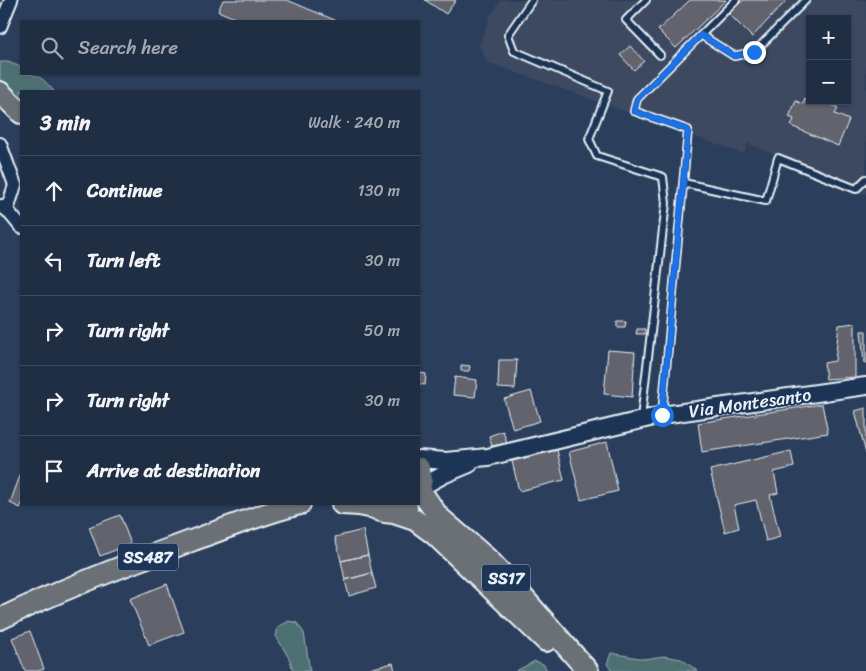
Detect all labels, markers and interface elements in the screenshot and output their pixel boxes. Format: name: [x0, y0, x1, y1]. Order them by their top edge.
map controls: [806, 15, 851, 105]
button: +: [806, 15, 851, 60]
search box: [20, 20, 420, 75]
text: Search here: [78, 31, 178, 64]
icon: search: [38, 34, 66, 62]
route end: [743, 41, 766, 64]
button: −: [806, 60, 851, 105]
text: 3 min: [40, 104, 90, 142]
text: Walk · 240 m: [308, 108, 400, 137]
text: Continue: [87, 174, 163, 207]
text: 130 m: [358, 176, 400, 205]
icon: ahead: [40, 177, 68, 205]
text: Turn left: [87, 244, 160, 277]
text: 30 m: [365, 246, 400, 275]
icon: left: [40, 247, 68, 275]
text: Turn right: [87, 314, 169, 347]
text: 50 m: [364, 316, 400, 345]
icon: right: [40, 317, 68, 345]
street label: Via Montesanto: [687, 379, 813, 427]
text: Turn right: [87, 384, 169, 417]
text: 30 m: [365, 386, 400, 415]
icon: right: [40, 387, 68, 415]
route start: [651, 404, 674, 427]
text: Arrive at destination: [87, 454, 260, 487]
icon: arrive: [40, 457, 68, 485]
road number: SS487: [118, 544, 178, 570]
road number: SS17: [482, 564, 530, 592]

